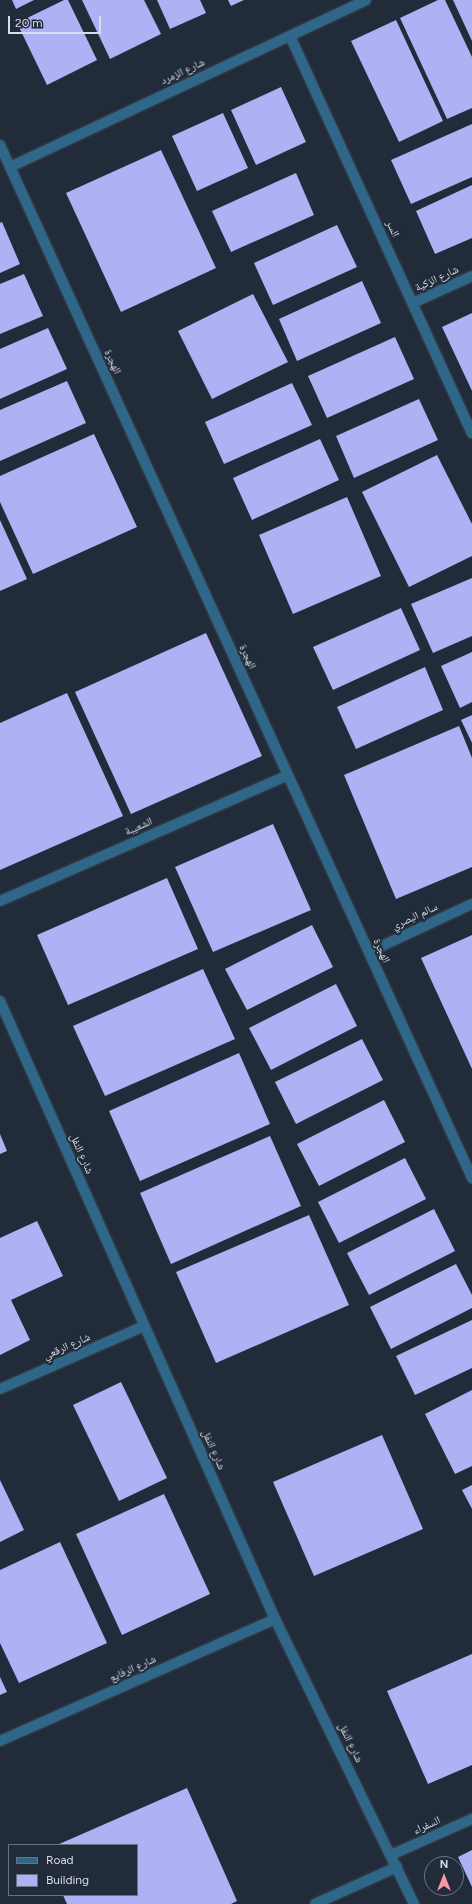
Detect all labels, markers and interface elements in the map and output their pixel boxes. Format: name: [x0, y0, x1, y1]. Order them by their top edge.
scale bar: [10, 8, 103, 34]
text: 20 m: [15, 16, 43, 30]
street label: شارع الزمرد: [159, 56, 207, 88]
street label: السر: [382, 219, 402, 239]
street label: شارع الزكية: [413, 263, 461, 295]
street label: الهجرة: [101, 348, 123, 376]
street label: الهجرة: [236, 643, 258, 671]
street label: الشعيبة: [123, 815, 155, 839]
street label: سالم البصري: [390, 901, 440, 933]
street label: الهجرة: [370, 937, 392, 965]
street label: شارع النفل: [66, 1132, 96, 1176]
street label: شارع الرقعي: [42, 1331, 92, 1363]
street label: شارع النفل: [198, 1428, 228, 1472]
street label: شارع الرفايع: [108, 1653, 158, 1685]
street label: شارع النفل: [335, 1721, 365, 1765]
street label: السفراء: [411, 1814, 443, 1838]
legend: [8, 1844, 138, 1896]
text: Road: [46, 1853, 74, 1867]
north arrow: [424, 1856, 464, 1896]
text: N: [440, 1858, 448, 1871]
text: Building: [46, 1873, 89, 1887]

